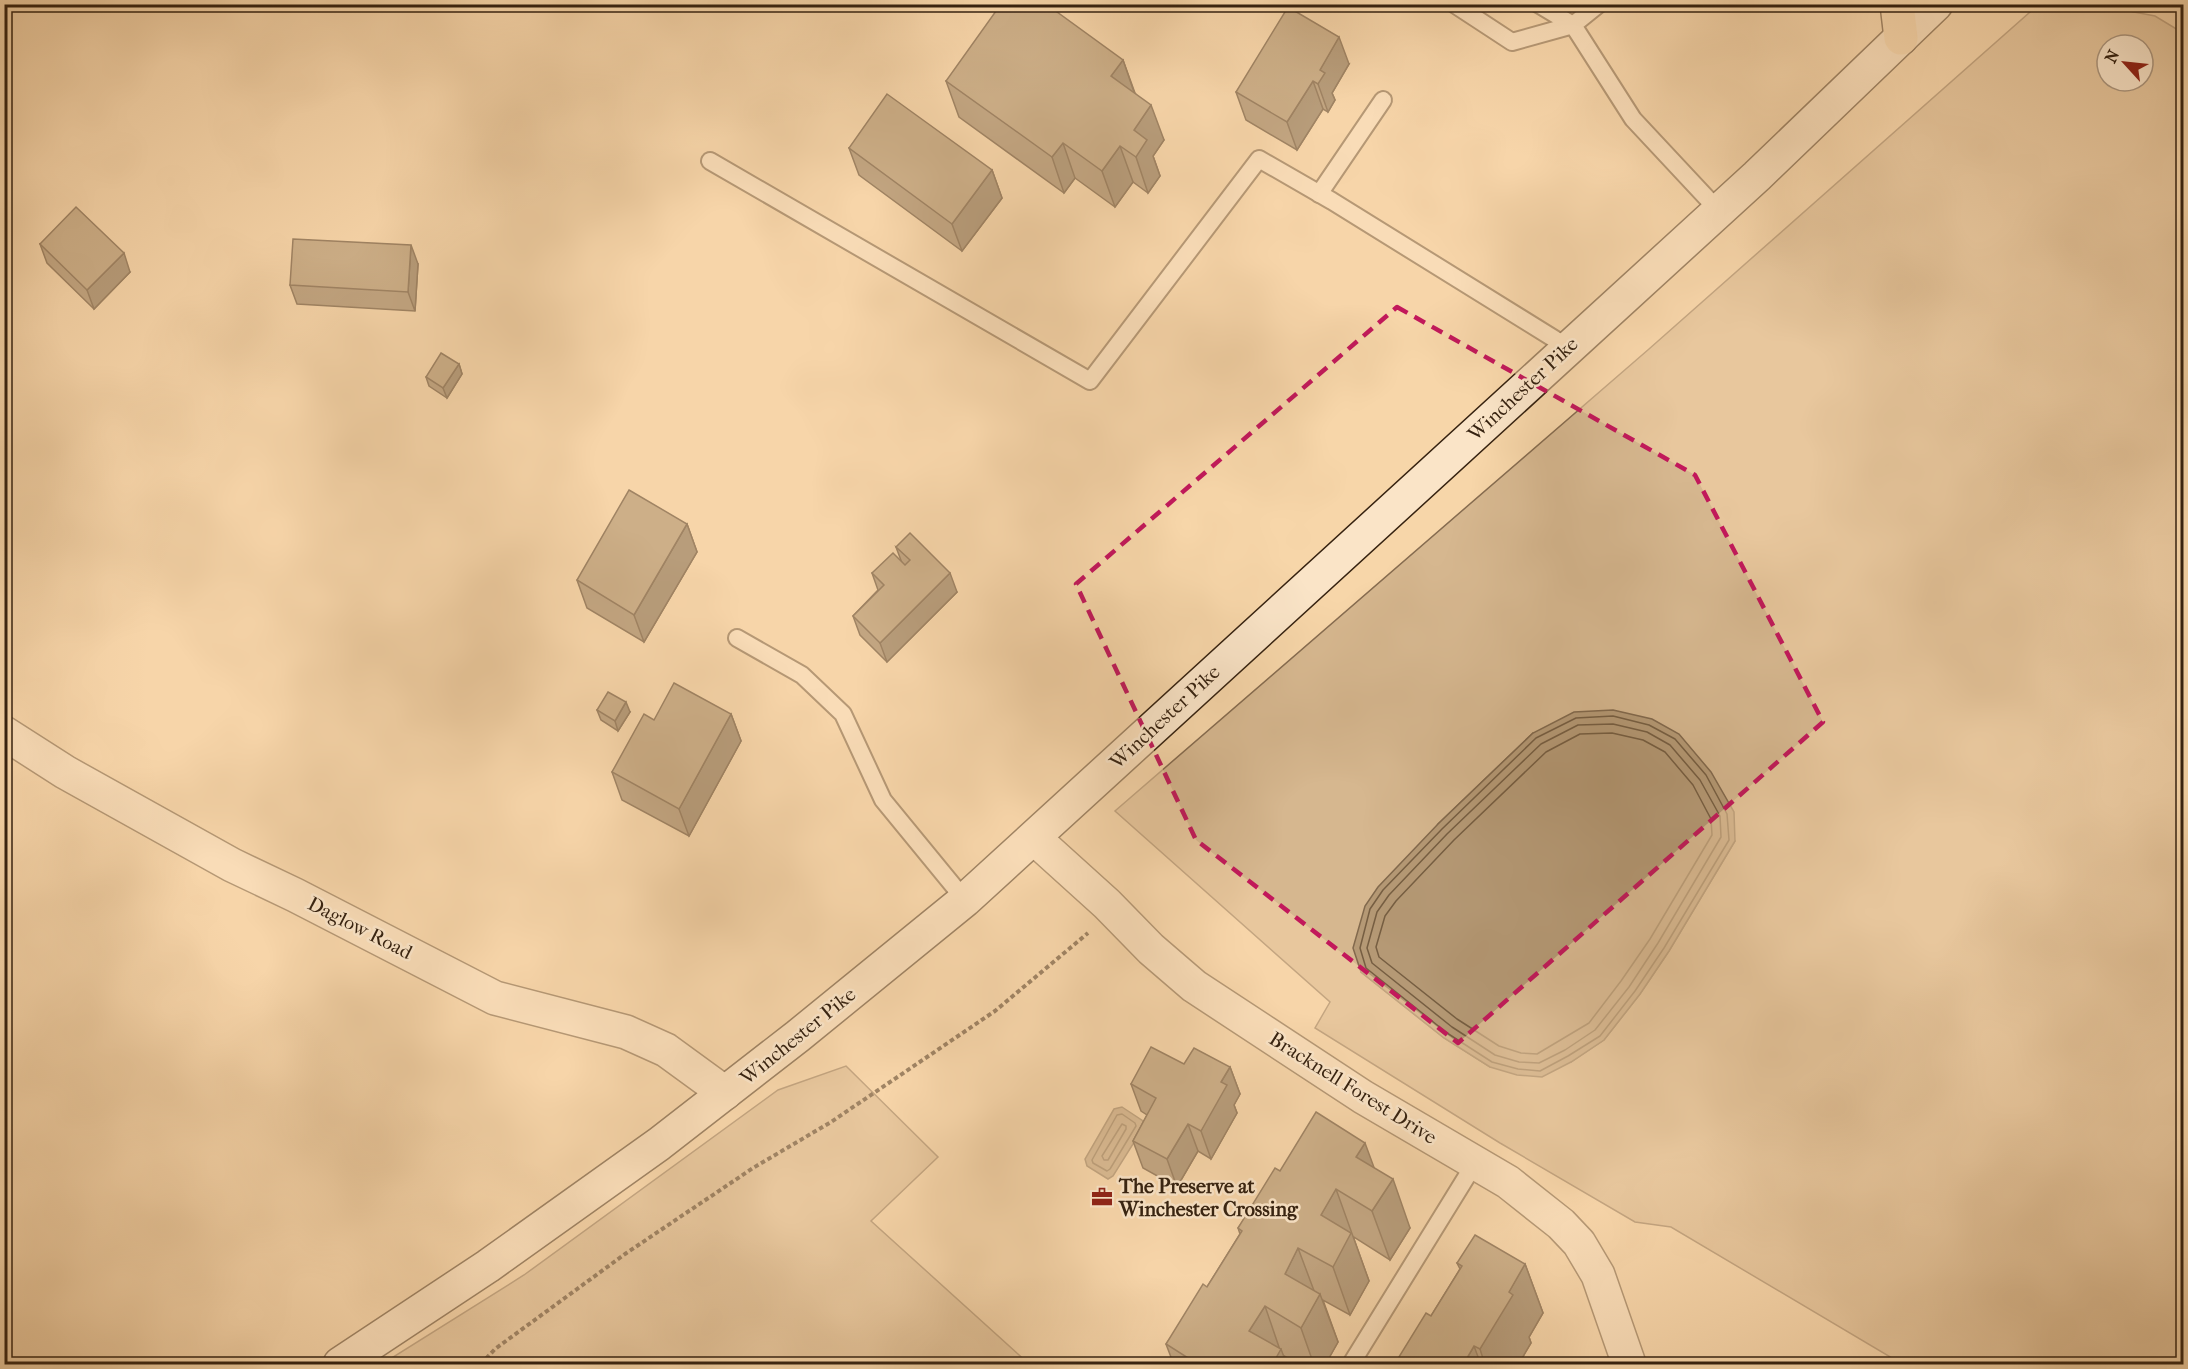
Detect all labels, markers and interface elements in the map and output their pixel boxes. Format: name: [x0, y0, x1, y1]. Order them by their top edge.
north arrow: [2095, 33, 2155, 93]
text: N: [2101, 46, 2124, 66]
street label: Winchester Pike: [1463, 332, 1583, 446]
street label: Winchester Pike: [1105, 660, 1225, 774]
street label: Daglow Road: [304, 892, 417, 965]
street label: Winchester Pike: [735, 982, 860, 1090]
street label: Bracknell Forest Drive: [1265, 1027, 1441, 1149]
place label: The Preserve at Winchester Crossing: [1118, 1175, 1299, 1221]
office icon: The Preserve at Winchester Crossing: [1090, 1185, 1114, 1209]

